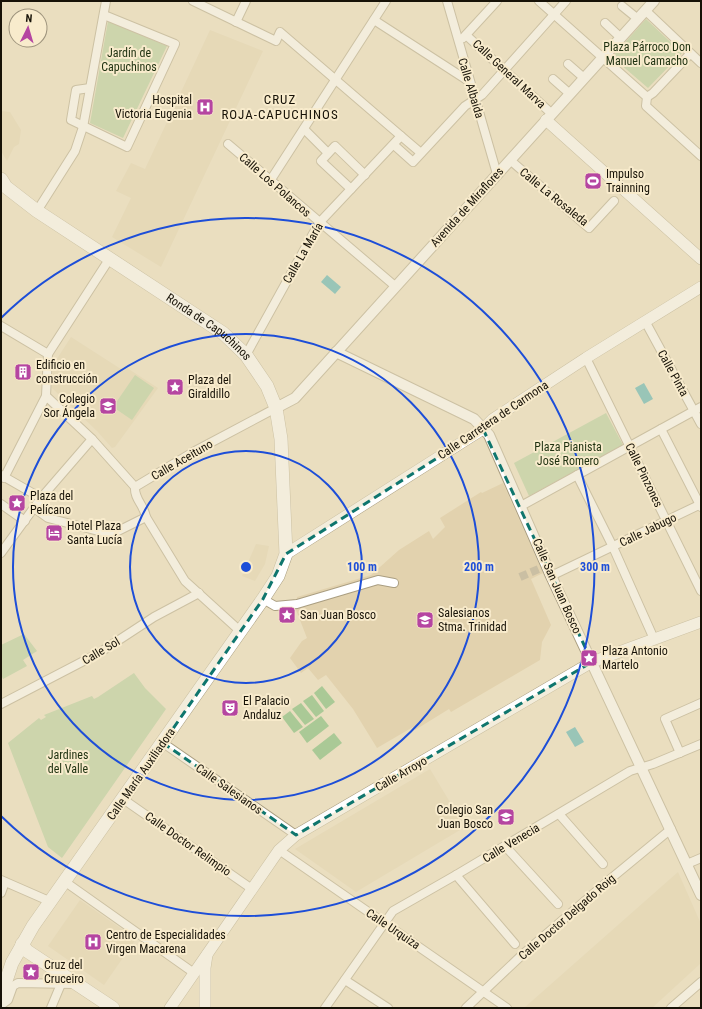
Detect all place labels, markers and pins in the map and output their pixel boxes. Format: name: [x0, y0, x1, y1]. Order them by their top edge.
place label: Hospital Victoria Eugenia: [115, 93, 192, 121]
hospital icon: Hospital Victoria Eugenia: [195, 97, 215, 117]
place label: Impulso Trainning: [606, 167, 650, 195]
sports icon: Impulso Trainning: [583, 171, 603, 191]
place label: Edificio en construcción: [36, 358, 98, 386]
building icon: Edificio en construcción: [13, 362, 33, 382]
place label: Plaza del Giraldillo: [188, 373, 231, 401]
place icon: Plaza del Giraldillo: [165, 377, 185, 397]
place label: Colegio Sor Ángela: [44, 392, 95, 420]
school or university icon: Colegio Sor Ángela: [98, 396, 118, 416]
place label: Plaza del Pelícano: [30, 489, 73, 517]
place icon: Plaza del Pelícano: [7, 493, 27, 513]
place label: Hotel Plaza Santa Lucía: [67, 519, 122, 547]
hotel icon: Hotel Plaza Santa Lucía: [44, 523, 64, 543]
centre of rings: [239, 560, 253, 574]
place icon: San Juan Bosco: [277, 605, 297, 625]
place label: Salesianos Stma. Trinidad: [438, 606, 507, 634]
place label: San Juan Bosco: [300, 608, 376, 622]
school or university icon: Salesianos Stma. Trinidad: [415, 610, 435, 630]
place label: Plaza Antonio Martelo: [602, 644, 668, 672]
place icon: Plaza Antonio Martelo: [579, 648, 599, 668]
place label: El Palacio Andaluz: [243, 694, 290, 722]
theatre icon: El Palacio Andaluz: [220, 698, 240, 718]
place label: Colegio San Juan Bosco: [437, 803, 493, 831]
school or university icon: Colegio San Juan Bosco: [496, 807, 516, 827]
place label: Centro de Especialidades Virgen Macarena: [106, 928, 226, 956]
hospital icon: Centro de Especialidades Virgen Macarena: [83, 932, 103, 952]
place label: Cruz del Cruceiro: [44, 958, 84, 986]
place icon: Cruz del Cruceiro: [21, 962, 41, 982]

